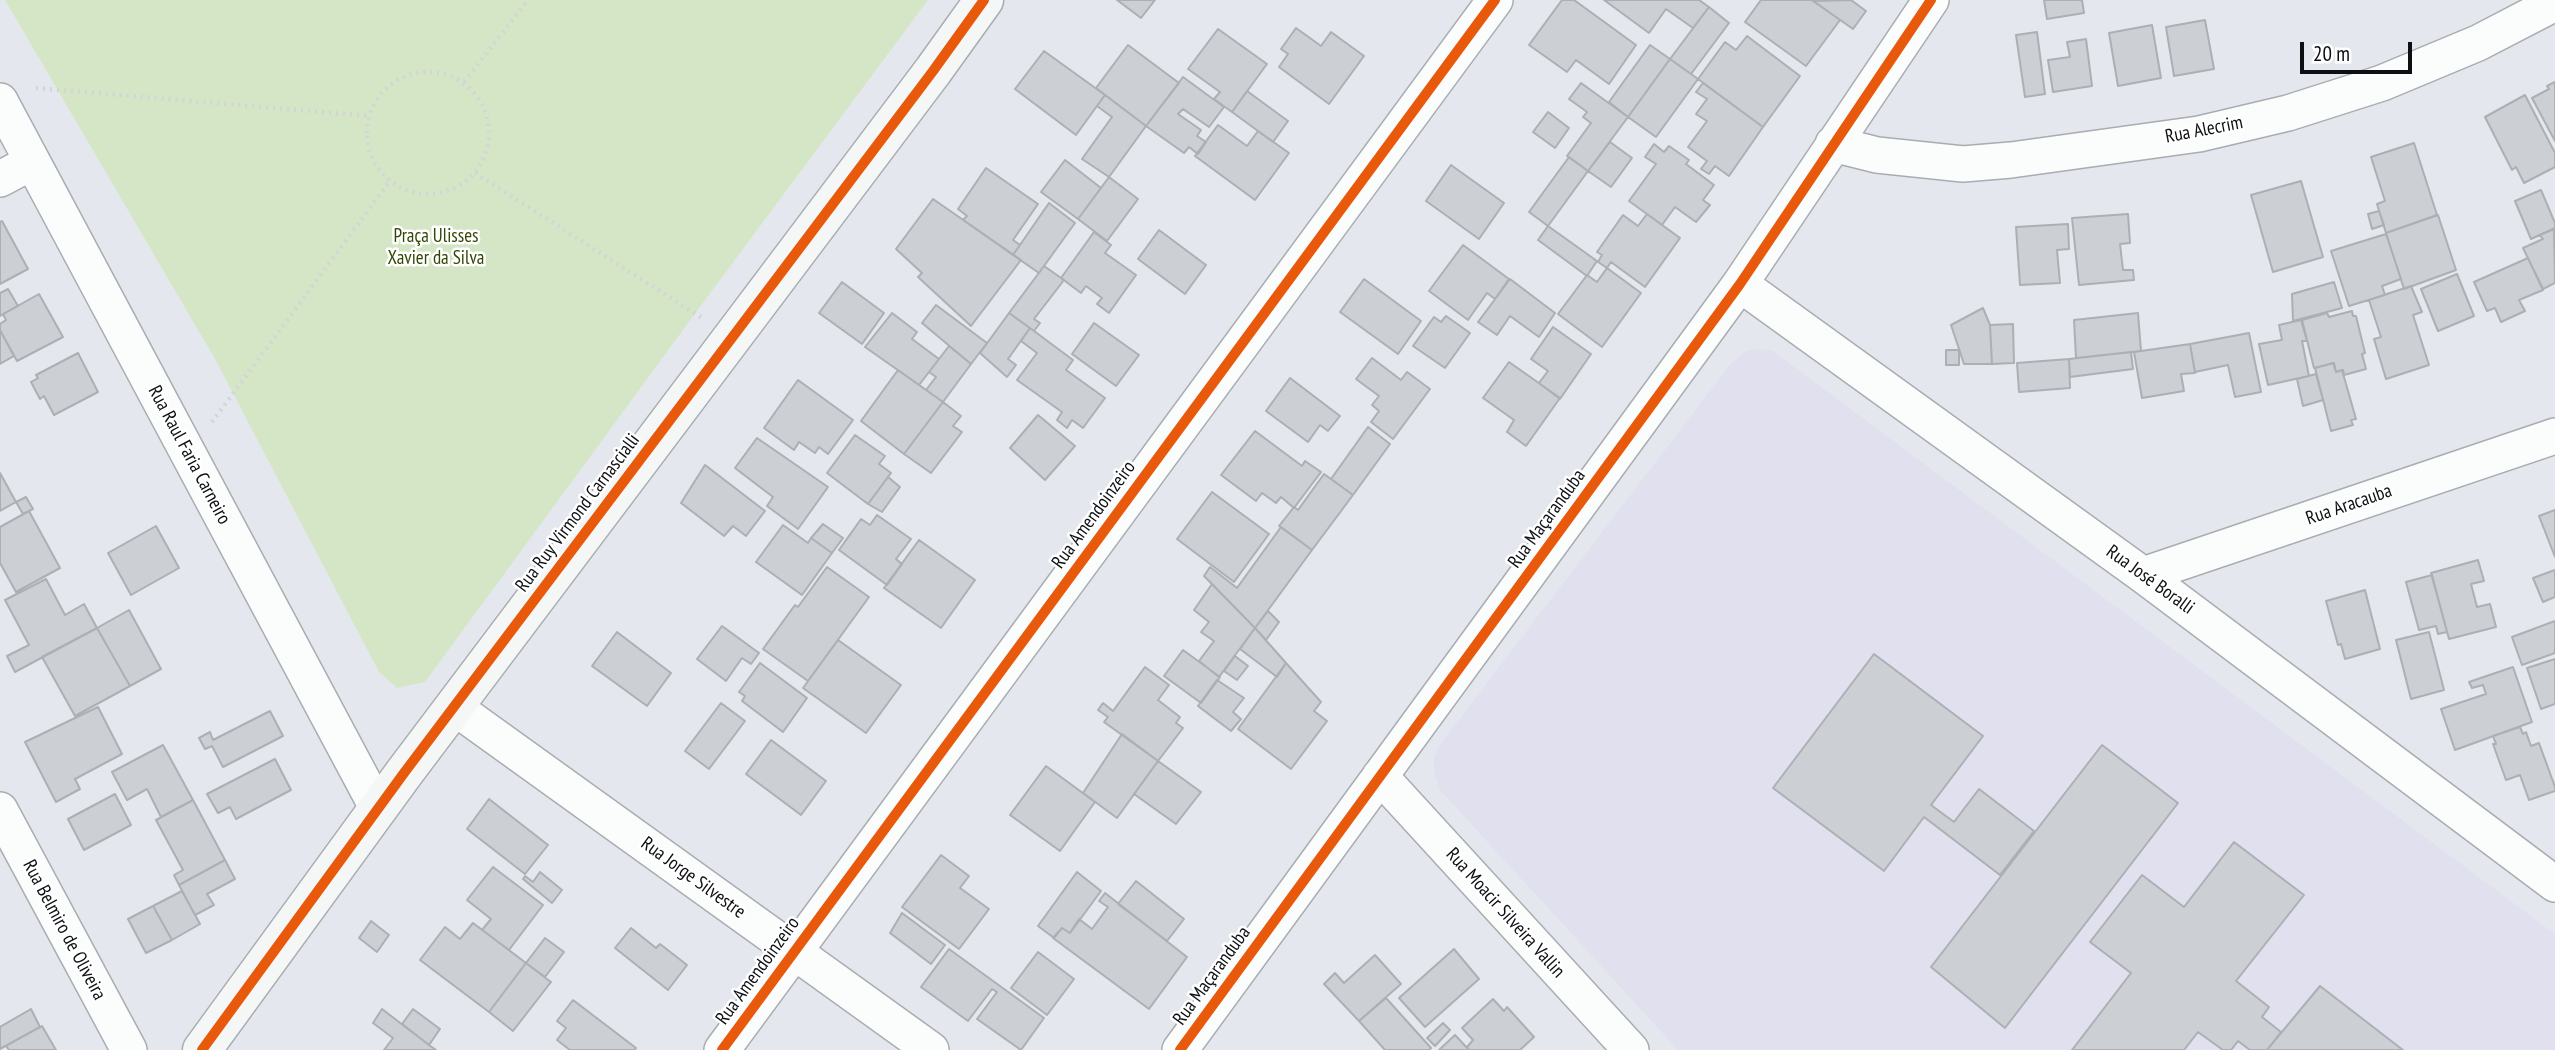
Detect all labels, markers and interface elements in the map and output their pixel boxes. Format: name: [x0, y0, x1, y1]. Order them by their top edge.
scale bar: [2303, 28, 2415, 72]
text: 20 m: [2313, 40, 2350, 67]
street label: Rua Alecrim: [2163, 111, 2245, 149]
park label: Praça Ulisses Xavier da Silva: [388, 226, 484, 270]
street label: Rua Raul Faria Carneiro: [143, 382, 235, 528]
street label: Rua Ruy Virmond Carnascialli: [511, 430, 645, 596]
street label: Rua Amendoinzeiro: [1047, 457, 1141, 573]
street label: Rua Maçaranduba: [1504, 465, 1590, 573]
street label: Rua Aracauba: [2303, 480, 2395, 530]
street label: Rua José Boralli: [2102, 541, 2198, 619]
street label: Rua Jorge Silvestre: [636, 832, 750, 924]
street label: Rua Moacir Silveira Vallin: [1441, 843, 1569, 983]
street label: Rua Belmiro de Oliveira: [17, 856, 111, 1004]
street label: Rua Amendoinzeiro: [711, 913, 805, 1029]
street label: Rua Maçaranduba: [1169, 922, 1255, 1030]

